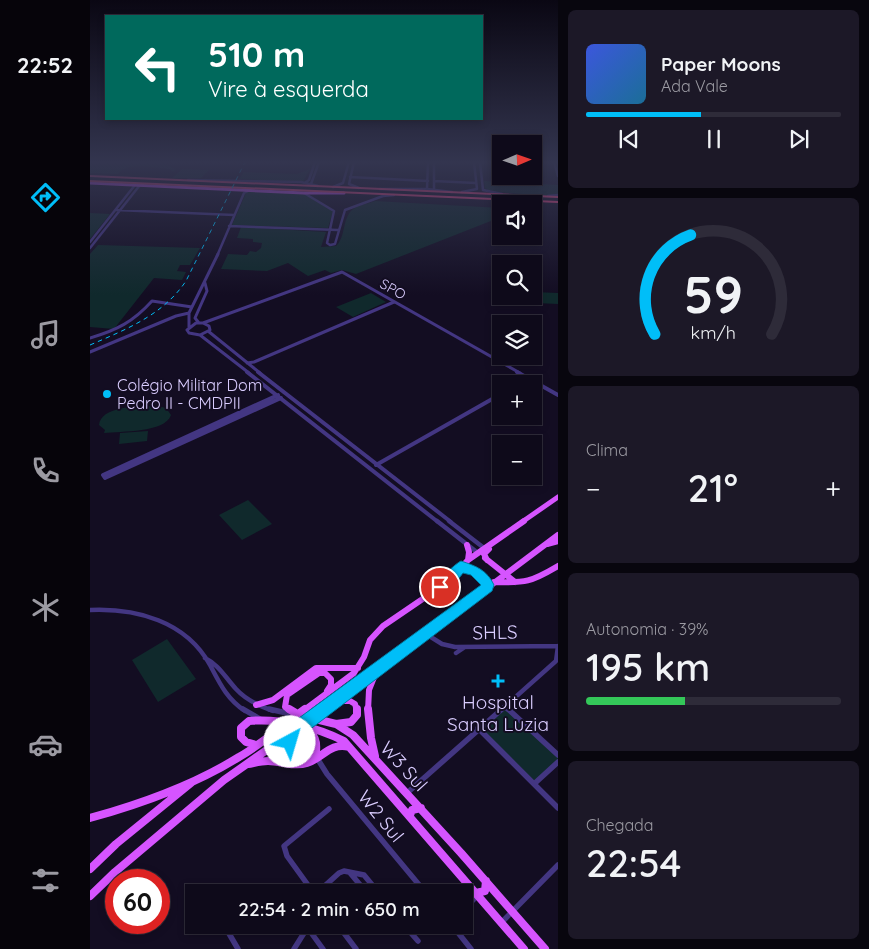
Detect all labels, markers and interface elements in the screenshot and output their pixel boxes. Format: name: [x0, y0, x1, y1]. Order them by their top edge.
text: 510 m: [208, 32, 305, 76]
icon: left: [125, 35, 190, 100]
text: 22:52: [17, 51, 73, 79]
text: Paper Moons: [661, 52, 781, 76]
text: Vire à esquerda: [208, 75, 369, 103]
text: Ada Vale: [661, 76, 728, 96]
icon: previous: [615, 125, 643, 153]
icon: pause: [700, 125, 728, 153]
icon: next: [785, 125, 813, 153]
north arrow: [492, 135, 542, 185]
map controls: [492, 135, 542, 485]
icon: directions: [28, 180, 63, 215]
button: sound: [492, 195, 542, 245]
button: search: [492, 255, 542, 305]
text: 59: [684, 261, 743, 326]
street label: SPO: [377, 275, 409, 304]
button: layers: [492, 315, 542, 365]
icon: music: [28, 317, 63, 352]
text: km/h: [691, 321, 736, 343]
place label: Colégio Militar Dom Pedro II - CMDPII: [117, 375, 262, 413]
button: +: [492, 375, 542, 425]
marker: Colégio Militar Dom Pedro II - CMDPII: [101, 388, 113, 400]
button: −: [492, 435, 542, 485]
text: Clima: [586, 440, 628, 460]
icon: phone: [28, 453, 63, 488]
text: 21°: [688, 464, 738, 512]
text: −: [586, 471, 601, 506]
text: +: [825, 471, 841, 506]
pin: [419, 566, 461, 608]
icon: arrive: [426, 573, 454, 601]
icon: climate: [28, 590, 63, 625]
text: Autonomia · 39%: [586, 619, 709, 639]
street label: SHLS: [472, 620, 518, 644]
text: 195 km: [586, 643, 710, 691]
marker: Hospital Santa Luzia: [491, 674, 505, 688]
place label: Hospital Santa Luzia: [447, 690, 549, 736]
position arrow: [263, 715, 315, 767]
icon: car: [28, 727, 63, 762]
street label: W3 Sul: [375, 736, 433, 796]
street label: W2 Sul: [353, 785, 409, 847]
text: Chegada: [586, 815, 654, 835]
text: 22:54: [586, 839, 681, 887]
icon: filters: [28, 863, 63, 898]
speed limit sign: 60: [105, 869, 170, 934]
text: 22:54 · 2 min · 650 m: [238, 897, 420, 921]

